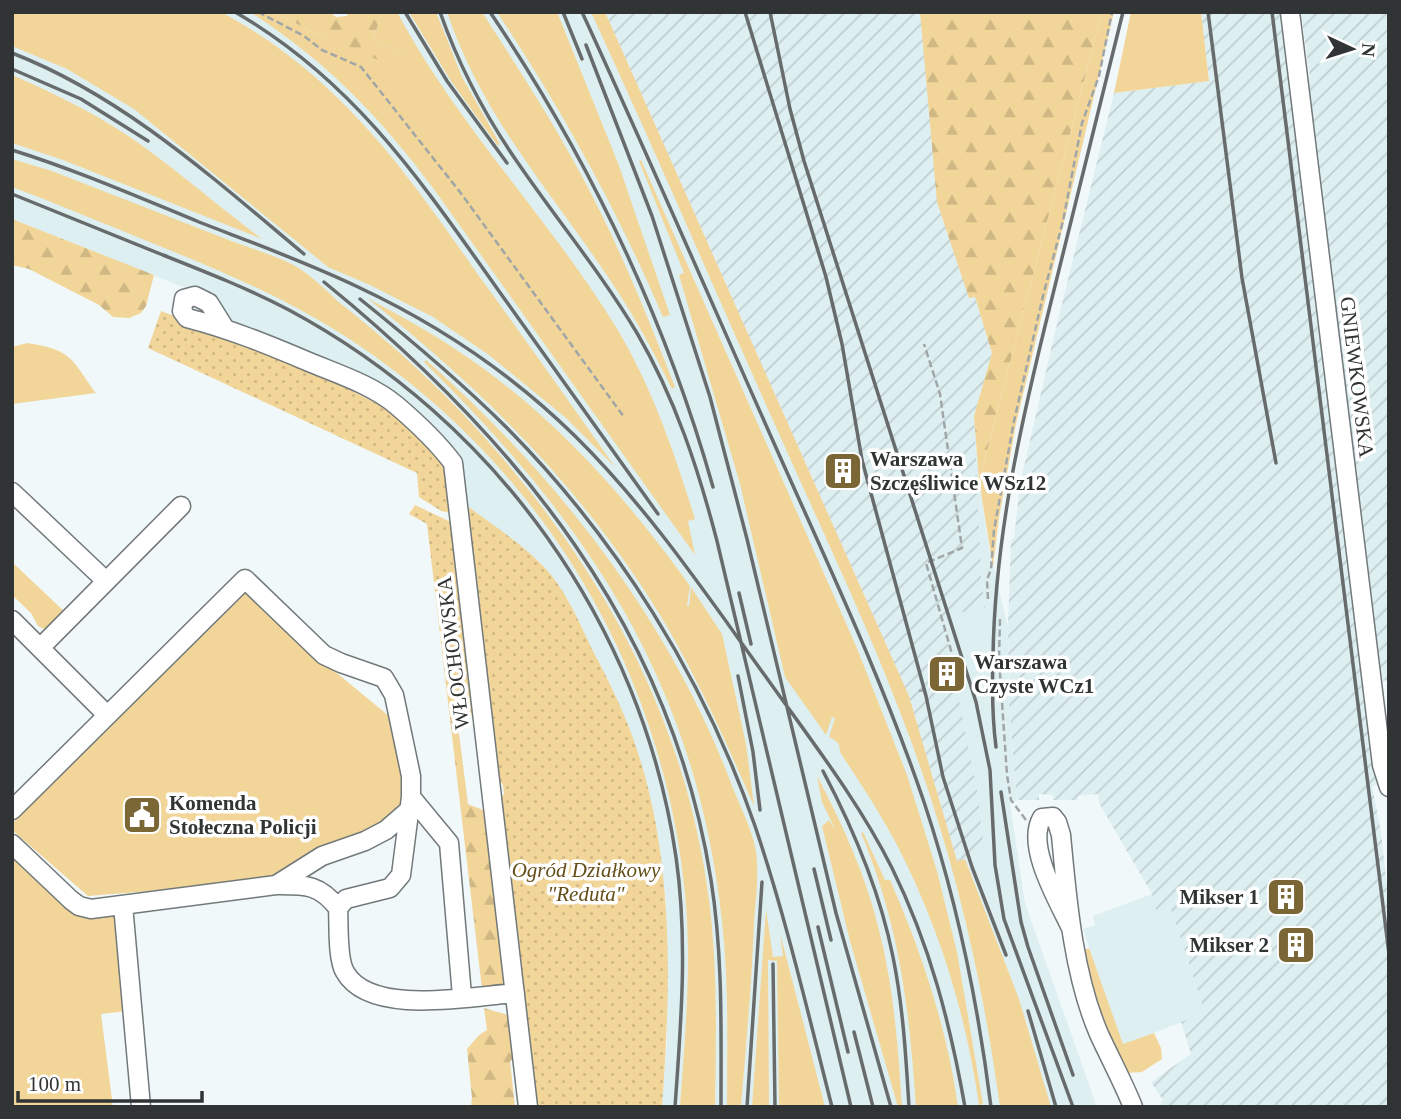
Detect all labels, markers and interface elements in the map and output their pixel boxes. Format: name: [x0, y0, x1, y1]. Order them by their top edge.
north arrow: [1317, 14, 1387, 84]
text: N: [1357, 43, 1379, 58]
street label: GNIEWKOWSKA: [1335, 295, 1379, 460]
place label: Warszawa Szczęśliwice WSz12: [870, 447, 1046, 495]
building icon: Warszawa Szczęśliwice WSz12: [822, 450, 864, 492]
street label: WŁOCHOWSKA: [432, 574, 474, 731]
place label: Warszawa Czyste WCz1: [974, 650, 1094, 698]
building icon: Warszawa Czyste WCz1: [926, 653, 968, 695]
place label: Komenda Stołeczna Policji: [169, 791, 317, 839]
public building icon: Komenda Stołeczna Policji: [121, 794, 163, 836]
park label: Ogród Działkowy "Reduta": [512, 858, 661, 906]
building icon: Mikser 1: [1265, 876, 1307, 918]
place label: Mikser 1: [1179, 885, 1259, 909]
building icon: Mikser 2: [1275, 924, 1317, 966]
place label: Mikser 2: [1189, 933, 1269, 957]
scale bar: [18, 1060, 201, 1104]
text: 100 m: [28, 1072, 81, 1096]

